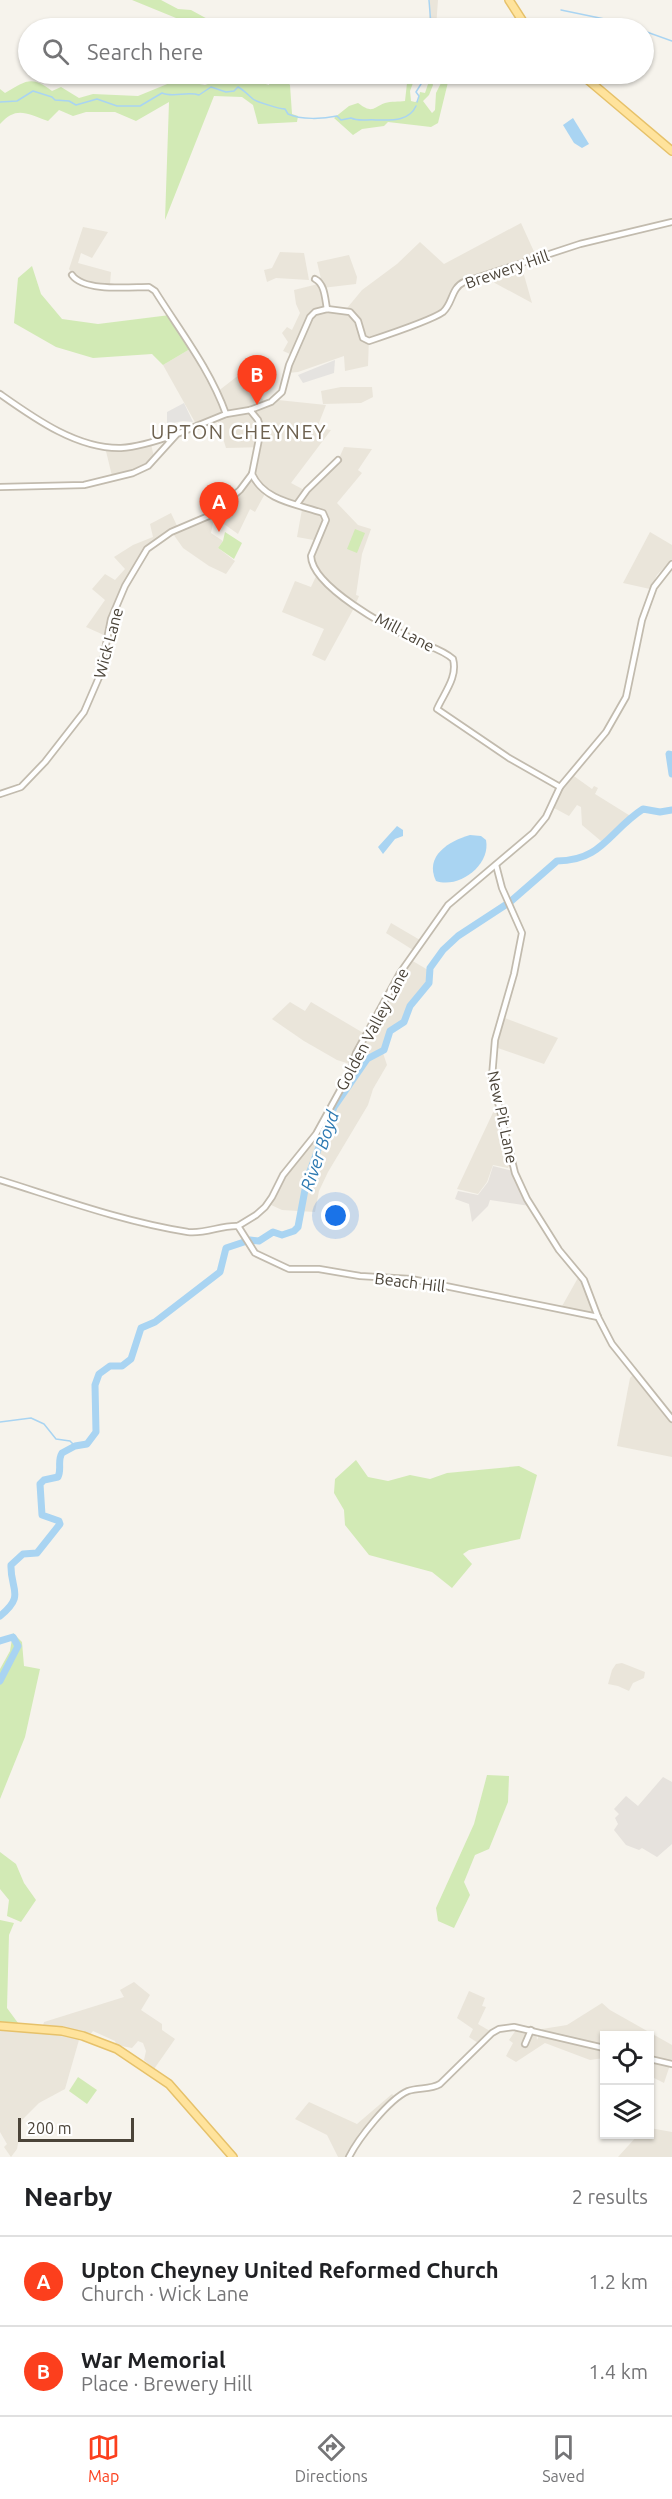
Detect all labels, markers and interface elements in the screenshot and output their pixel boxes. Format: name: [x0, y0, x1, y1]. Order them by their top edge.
search box: [18, 18, 654, 84]
icon: search: [39, 35, 72, 68]
text: Search here: [87, 39, 203, 64]
street label: Brewery Hill: [463, 246, 551, 292]
pin: B: [238, 356, 276, 405]
district label: UPTON CHEYNEY: [151, 420, 327, 443]
pin: A: [200, 482, 238, 532]
street label: Wick Lane: [90, 606, 126, 680]
street label: Mill Lane: [372, 609, 438, 655]
street label: Golden Valley Lane: [332, 965, 412, 1093]
street label: New Pit Lane: [484, 1069, 522, 1165]
water label: River Boyd: [296, 1107, 342, 1193]
your location: [321, 1201, 350, 1230]
street label: Beach Hill: [374, 1269, 446, 1295]
map controls: [600, 2031, 654, 2139]
button: locate: [600, 2031, 654, 2085]
button: layers: [600, 2085, 654, 2139]
scale bar: [18, 2115, 134, 2142]
text: 200 m: [27, 2119, 72, 2137]
text: Nearby: [24, 2182, 112, 2211]
text: 2 results: [572, 2185, 648, 2208]
text: Upton Cheyney United Reformed Church: [81, 2257, 499, 2282]
text: A: [36, 2270, 51, 2293]
text: 1.2 km: [589, 2270, 648, 2293]
text: Church · Wick Lane: [81, 2282, 249, 2305]
text: War Memorial: [81, 2347, 226, 2372]
text: B: [37, 2360, 50, 2383]
text: 1.4 km: [589, 2360, 648, 2383]
text: Place · Brewery Hill: [81, 2372, 252, 2395]
tab: Map: [87, 2431, 120, 2485]
tab: Directions: [295, 2431, 368, 2485]
tab: Saved: [542, 2431, 585, 2485]

